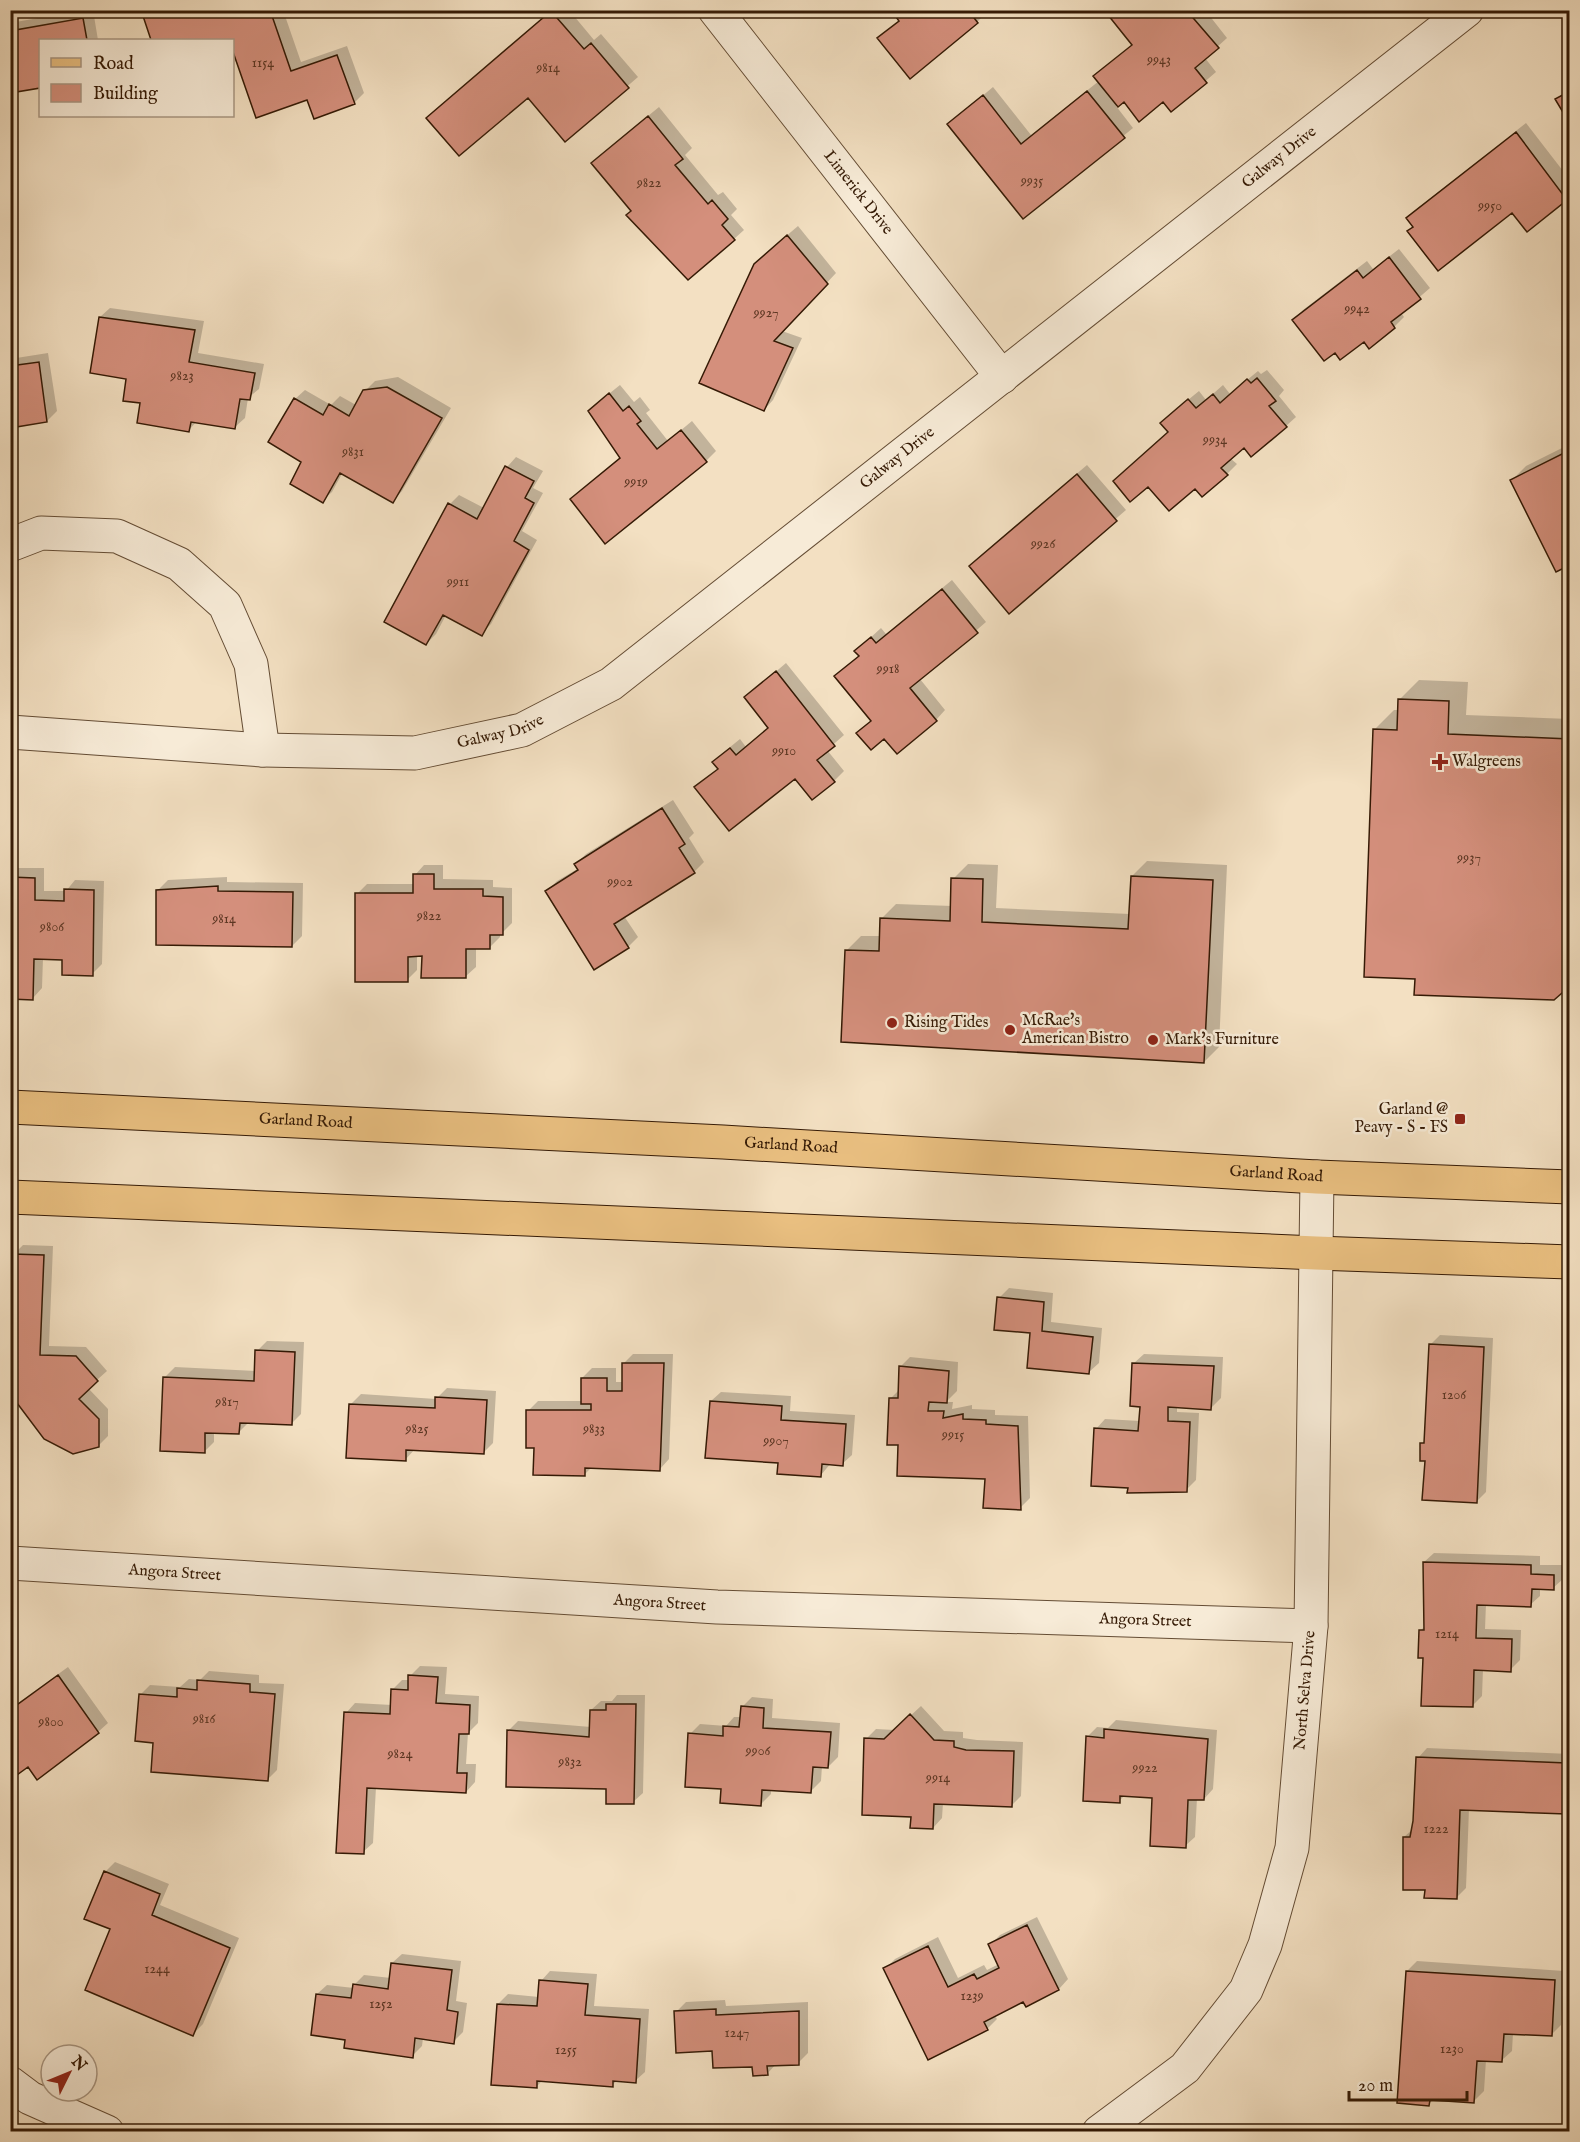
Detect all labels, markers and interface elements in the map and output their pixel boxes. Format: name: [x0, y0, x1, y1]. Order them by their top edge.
legend: [39, 39, 234, 117]
house number: 9943: [1146, 51, 1171, 69]
text: Road: [93, 53, 134, 76]
house number: 1154: [252, 54, 274, 72]
house number: 9814: [535, 59, 560, 77]
text: Building: [93, 83, 158, 106]
street label: Galway Drive: [1238, 122, 1321, 193]
street label: Limerick Drive: [819, 147, 897, 239]
house number: 9935: [1020, 172, 1043, 190]
house number: 9822: [636, 174, 662, 192]
house number: 9950: [1477, 197, 1502, 215]
house number: 9942: [1343, 300, 1370, 318]
house number: 9927: [752, 304, 779, 322]
house number: 9823: [169, 367, 194, 385]
street label: Galway Drive: [856, 423, 939, 494]
house number: 9934: [1202, 431, 1227, 449]
house number: 9831: [341, 443, 364, 461]
house number: 9919: [623, 473, 648, 491]
house number: 9926: [1030, 535, 1056, 553]
house number: 9911: [446, 573, 469, 591]
house number: 9918: [876, 660, 899, 678]
street label: Galway Drive: [455, 710, 548, 754]
house number: 9910: [771, 742, 796, 760]
place label: Walgreens: [1452, 752, 1521, 772]
marker: Walgreens: [1433, 755, 1447, 769]
house number: 9937: [1456, 849, 1481, 867]
house number: 9902: [606, 873, 633, 891]
house number: 9822: [416, 907, 442, 925]
house number: 9814: [211, 910, 236, 928]
house number: 9806: [39, 918, 65, 936]
place label: McRae's American Bistro: [1021, 1011, 1129, 1049]
place label: Rising Tides: [904, 1013, 989, 1033]
marker: Rising Tides: [885, 1016, 899, 1030]
marker: McRae's American Bistro: [1003, 1023, 1017, 1037]
place label: Mark's Furniture: [1165, 1030, 1279, 1050]
marker: Mark's Furniture: [1146, 1033, 1160, 1047]
place label: Garland @ Peavy - S - FS: [1355, 1100, 1448, 1138]
street label: Garland Road: [258, 1109, 353, 1134]
marker: Garland @ Peavy - S - FS: [1453, 1112, 1467, 1126]
street label: Garland Road: [744, 1133, 839, 1159]
street label: Garland Road: [1229, 1162, 1324, 1187]
house number: 1206: [1442, 1386, 1467, 1404]
house number: 9817: [214, 1393, 239, 1411]
house number: 9825: [404, 1420, 429, 1438]
house number: 9833: [582, 1420, 605, 1438]
house number: 9915: [941, 1426, 964, 1444]
house number: 9907: [762, 1432, 789, 1450]
street label: Angora Street: [127, 1560, 222, 1586]
street label: Angora Street: [612, 1591, 707, 1616]
street label: Angora Street: [1098, 1609, 1193, 1632]
house number: 1214: [1435, 1625, 1459, 1643]
street label: North Selva Drive: [1290, 1630, 1321, 1751]
house number: 9816: [192, 1710, 216, 1728]
house number: 9800: [37, 1713, 64, 1731]
house number: 9906: [744, 1742, 772, 1760]
house number: 9824: [386, 1745, 413, 1763]
house number: 9832: [557, 1753, 582, 1771]
house number: 9922: [1131, 1759, 1158, 1777]
house number: 9914: [925, 1769, 950, 1787]
house number: 1222: [1424, 1820, 1449, 1838]
house number: 1244: [144, 1960, 170, 1978]
house number: 1239: [960, 1987, 984, 2005]
house number: 1252: [369, 1995, 393, 2013]
house number: 1247: [725, 2024, 749, 2042]
house number: 1230: [1440, 2040, 1464, 2058]
house number: 1255: [555, 2041, 577, 2059]
north arrow: [39, 2043, 99, 2103]
text: N: [66, 2052, 91, 2076]
scale bar: [1349, 2064, 1468, 2102]
text: 20 m: [1358, 2075, 1393, 2098]

